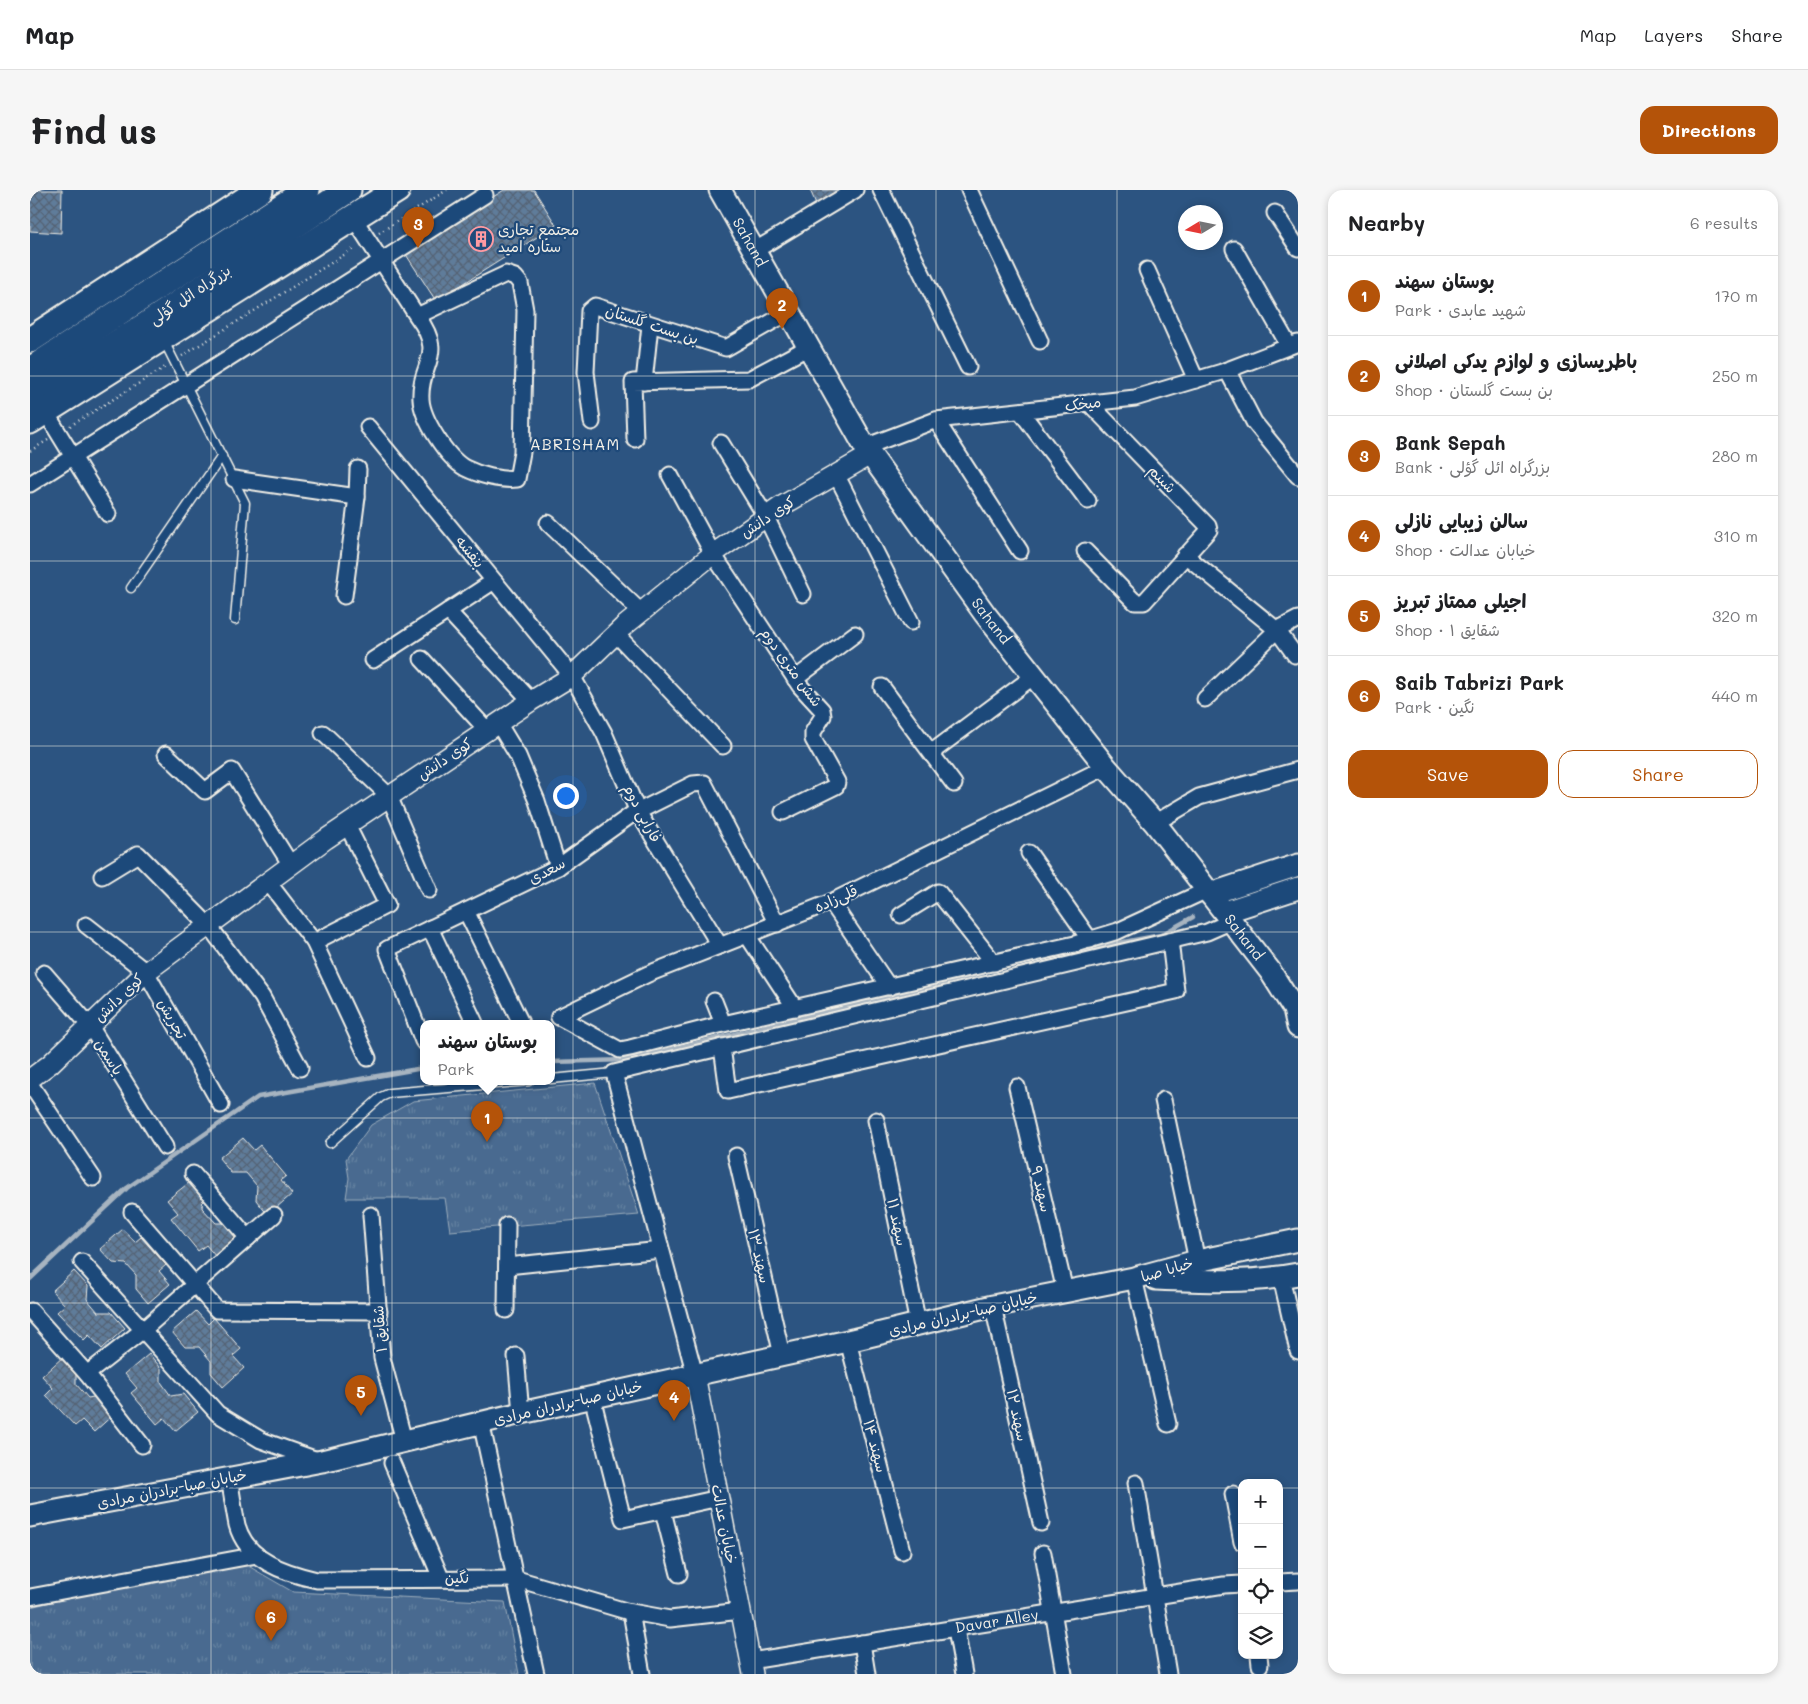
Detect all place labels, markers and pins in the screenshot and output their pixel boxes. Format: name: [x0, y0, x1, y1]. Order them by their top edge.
pin: 3: [402, 207, 434, 248]
place label: مجتمع تجاری ستاره امید: [498, 219, 579, 256]
building icon: مجتمع تجاری ستاره امید: [468, 226, 494, 252]
pin: 2: [766, 288, 798, 329]
pin: 1: [471, 1101, 503, 1142]
pin: 5: [345, 1375, 377, 1416]
pin: 4: [658, 1380, 690, 1421]
pin: 6: [255, 1600, 287, 1641]

